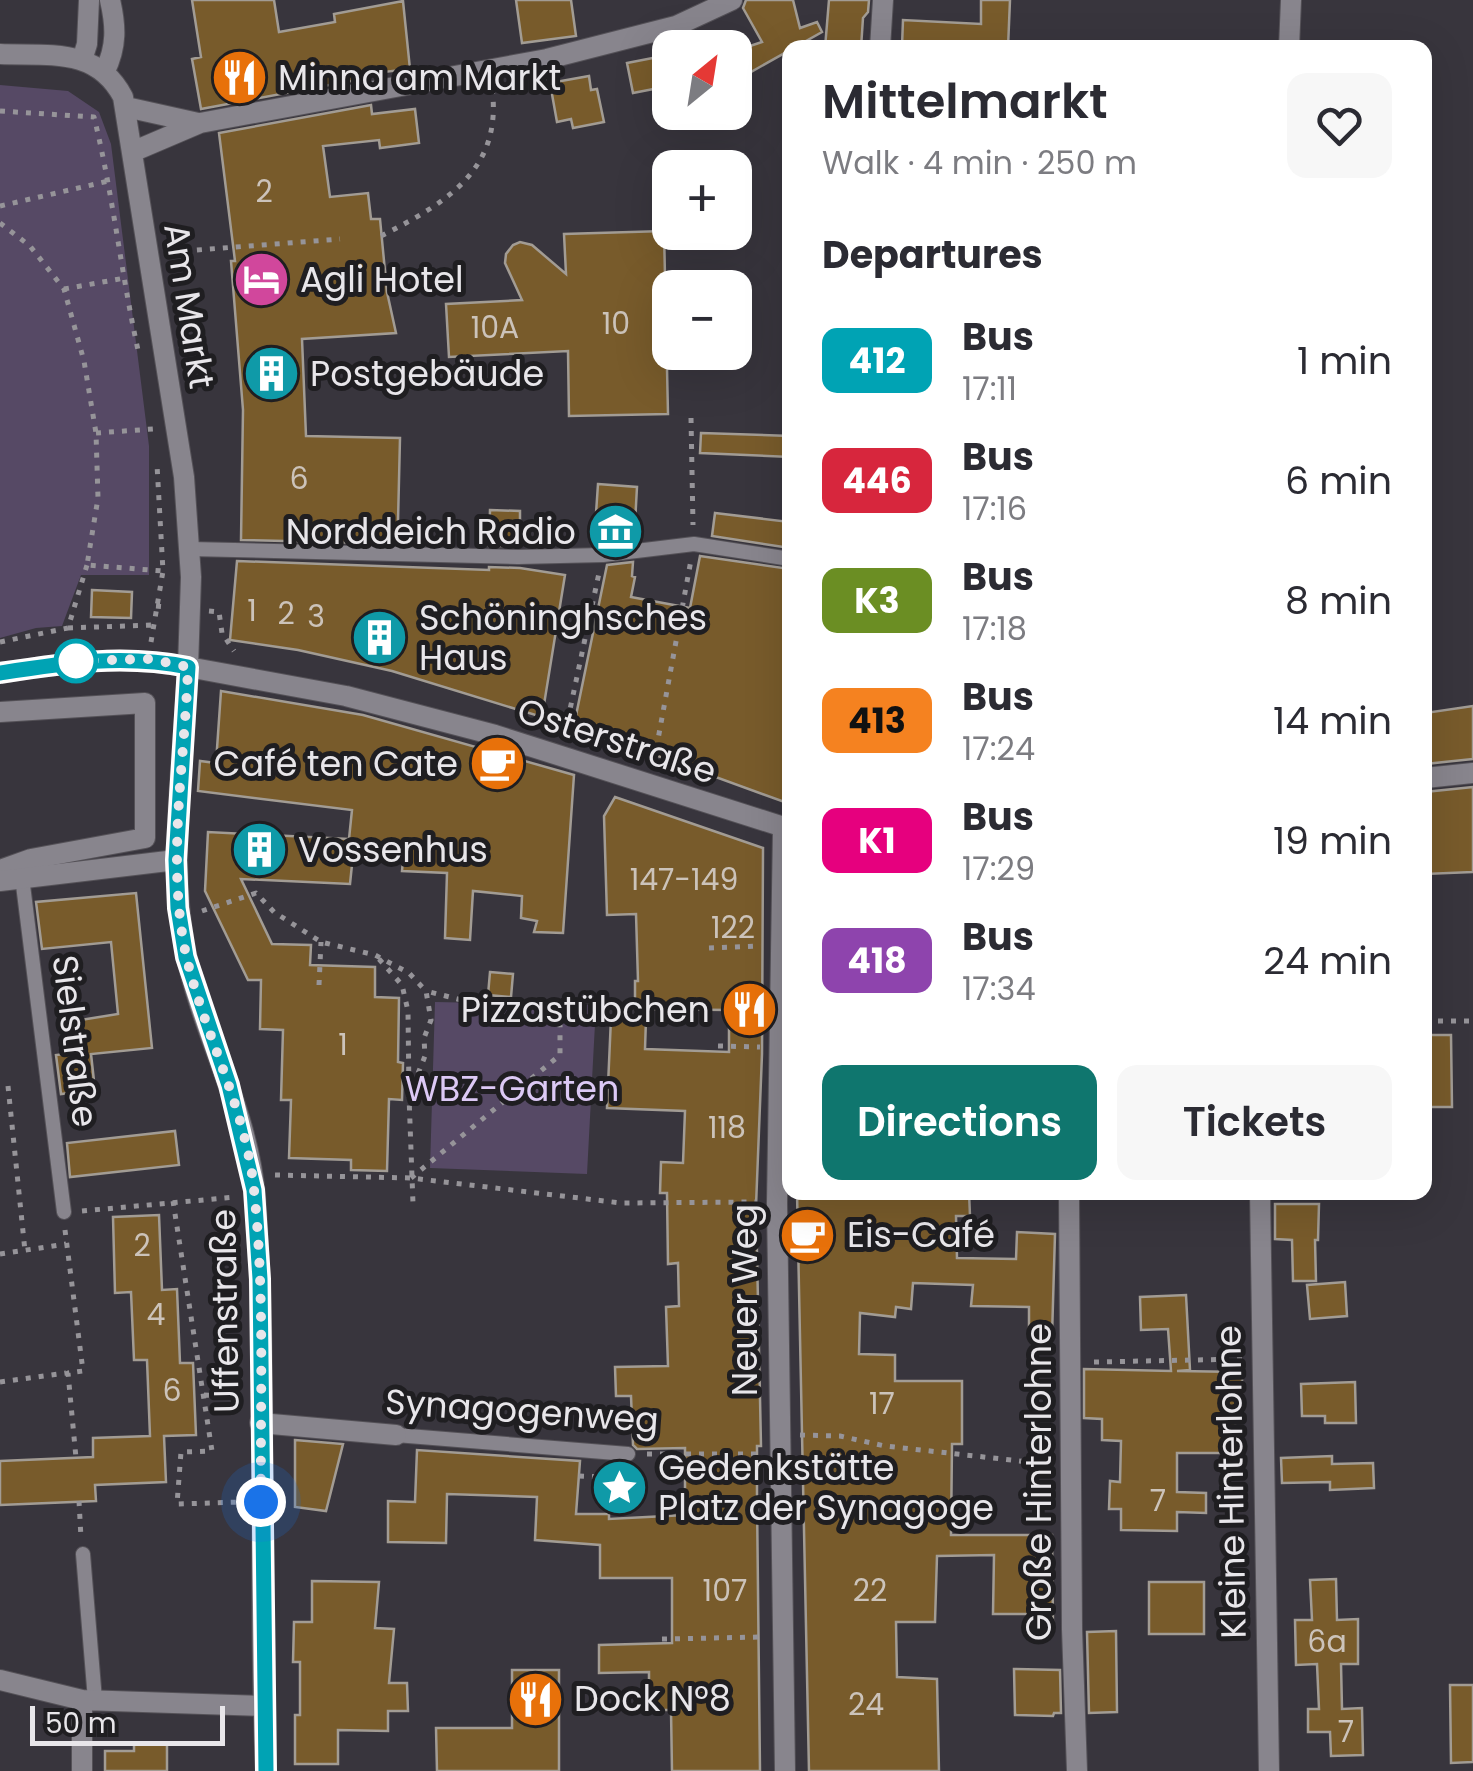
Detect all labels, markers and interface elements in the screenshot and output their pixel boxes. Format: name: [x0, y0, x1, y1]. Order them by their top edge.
north arrow: [652, 30, 752, 130]
map controls: [652, 30, 752, 370]
restaurant icon: Minna am Markt: [209, 48, 269, 108]
place label: Minna am Markt: [278, 53, 561, 102]
text: Mittelmarkt: [822, 68, 1108, 135]
button: heart: [1287, 73, 1392, 178]
text: Walk · 4 min · 250 m: [822, 140, 1137, 185]
button: +: [652, 150, 752, 250]
house number: 2: [255, 170, 273, 213]
street label: Am Markt: [152, 220, 227, 392]
text: Departures: [822, 228, 1043, 281]
hotel icon: Agli Hotel: [231, 250, 291, 310]
place label: Agli Hotel: [300, 255, 464, 304]
button: −: [652, 270, 752, 370]
house number: 10: [602, 302, 630, 345]
house number: 10A: [471, 306, 519, 349]
text: Bus: [962, 310, 1034, 363]
text: 1 min: [1297, 334, 1392, 387]
text: 412: [849, 336, 905, 385]
building icon: Postgebäude: [241, 344, 301, 404]
place label: Postgebäude: [310, 349, 544, 398]
text: 17:11: [962, 366, 1017, 411]
text: Bus: [962, 430, 1034, 483]
text: 6 min: [1285, 454, 1392, 507]
text: 446: [842, 456, 912, 505]
house number: 6: [289, 457, 309, 500]
text: 17:16: [962, 486, 1027, 531]
museum icon: Norddeich Radio: [585, 502, 645, 562]
place label: Norddeich Radio: [286, 507, 576, 556]
text: Bus: [962, 550, 1034, 603]
text: 8 min: [1285, 574, 1392, 627]
text: K3: [854, 576, 900, 625]
house number: 1: [247, 589, 257, 632]
house number: 2: [277, 592, 295, 635]
place label: Schöninghsches Haus: [419, 593, 707, 682]
house number: 3: [307, 595, 325, 638]
text: 17:18: [962, 606, 1027, 651]
building icon: Schöninghsches Haus: [350, 608, 410, 668]
unlabelled marker: [55, 640, 97, 682]
text: Bus: [962, 670, 1034, 723]
street label: Osterstraße: [511, 685, 723, 796]
text: 14 min: [1273, 694, 1392, 747]
text: 413: [848, 696, 906, 745]
text: 17:24: [962, 726, 1035, 771]
cafe icon: Café ten Cate: [467, 734, 527, 794]
place label: Café ten Cate: [213, 739, 458, 788]
text: Bus: [962, 790, 1034, 843]
text: 19 min: [1273, 814, 1392, 867]
text: K1: [858, 816, 896, 865]
building icon: Vossenhus: [229, 820, 289, 880]
place label: Vossenhus: [298, 825, 488, 874]
text: 17:29: [962, 846, 1035, 891]
house number: 147-149: [630, 858, 738, 901]
house number: 122: [711, 906, 755, 949]
text: Bus: [962, 910, 1034, 963]
text: 24 min: [1263, 934, 1392, 987]
text: 418: [847, 936, 907, 985]
street label: Sielstraße: [41, 952, 110, 1130]
text: 17:34: [962, 966, 1036, 1011]
restaurant icon: Pizzastübchen: [719, 980, 779, 1040]
place label: Pizzastübchen: [461, 985, 710, 1034]
house number: 1: [338, 1023, 348, 1066]
park label: WBZ-Garten: [405, 1064, 619, 1113]
button: Directions: [822, 1065, 1097, 1180]
button: Tickets: [1117, 1065, 1392, 1180]
house number: 118: [708, 1106, 746, 1149]
street label: Neuer Weg: [720, 1204, 769, 1396]
cafe icon: Eis-Café: [778, 1205, 838, 1265]
street label: Uffenstraße: [198, 1209, 251, 1413]
place label: Eis-Café: [847, 1210, 995, 1259]
house number: 2: [133, 1224, 151, 1267]
house number: 4: [147, 1293, 165, 1336]
street label: Große Hinterlohne: [1014, 1323, 1063, 1641]
street label: Kleine Hinterlohne: [1203, 1325, 1258, 1639]
house number: 6: [162, 1369, 182, 1412]
street label: Synagogenweg: [384, 1376, 661, 1445]
house number: 17: [869, 1382, 895, 1425]
place label: Gedenkstätte Platz der Synagoge: [658, 1443, 994, 1532]
place icon: Gedenkstätte Platz der Synagoge: [589, 1458, 649, 1518]
your location: [236, 1477, 286, 1527]
house number: 7: [1150, 1479, 1166, 1522]
house number: 107: [703, 1569, 747, 1612]
house number: 22: [853, 1569, 887, 1612]
house number: 6a: [1307, 1620, 1347, 1663]
restaurant icon: Dock N°8: [505, 1669, 565, 1729]
place label: Dock N°8: [574, 1674, 731, 1723]
house number: 24: [848, 1683, 884, 1726]
scale bar: [30, 1701, 225, 1746]
text: 50 m: [45, 1704, 116, 1743]
house number: 7: [1338, 1710, 1354, 1753]

